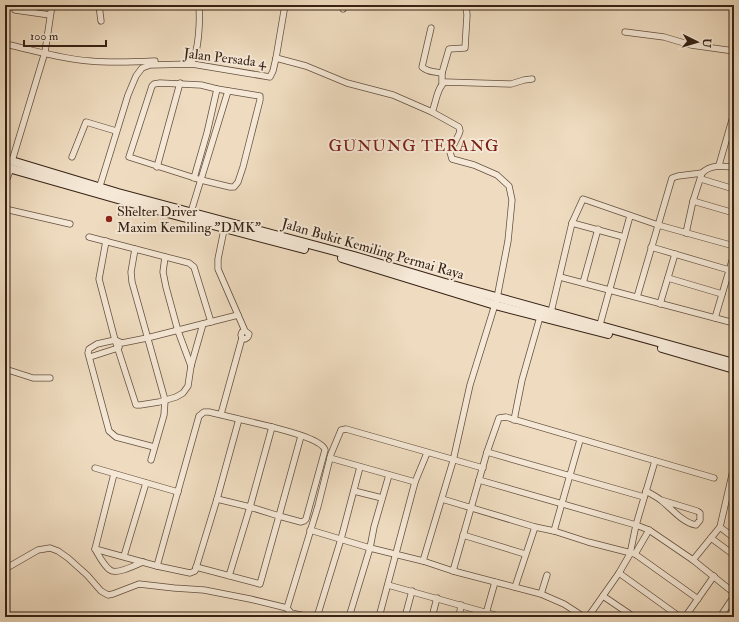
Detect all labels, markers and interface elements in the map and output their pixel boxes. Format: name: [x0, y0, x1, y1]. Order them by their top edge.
scale bar: [24, 22, 106, 48]
north arrow: [677, 22, 717, 62]
text: 100 m: [30, 29, 59, 44]
text: U: [700, 38, 713, 49]
street label: Jalan Persada 4: [182, 44, 269, 72]
district label: GUNUNG TERANG: [328, 136, 500, 156]
place label: Shelter Driver Maxim Kemiling "DMK": [117, 203, 261, 236]
marker: Shelter Driver Maxim Kemiling "DMK": [104, 214, 114, 224]
street label: Jalan Bukit Kemiling Permai Raya: [279, 215, 466, 284]

